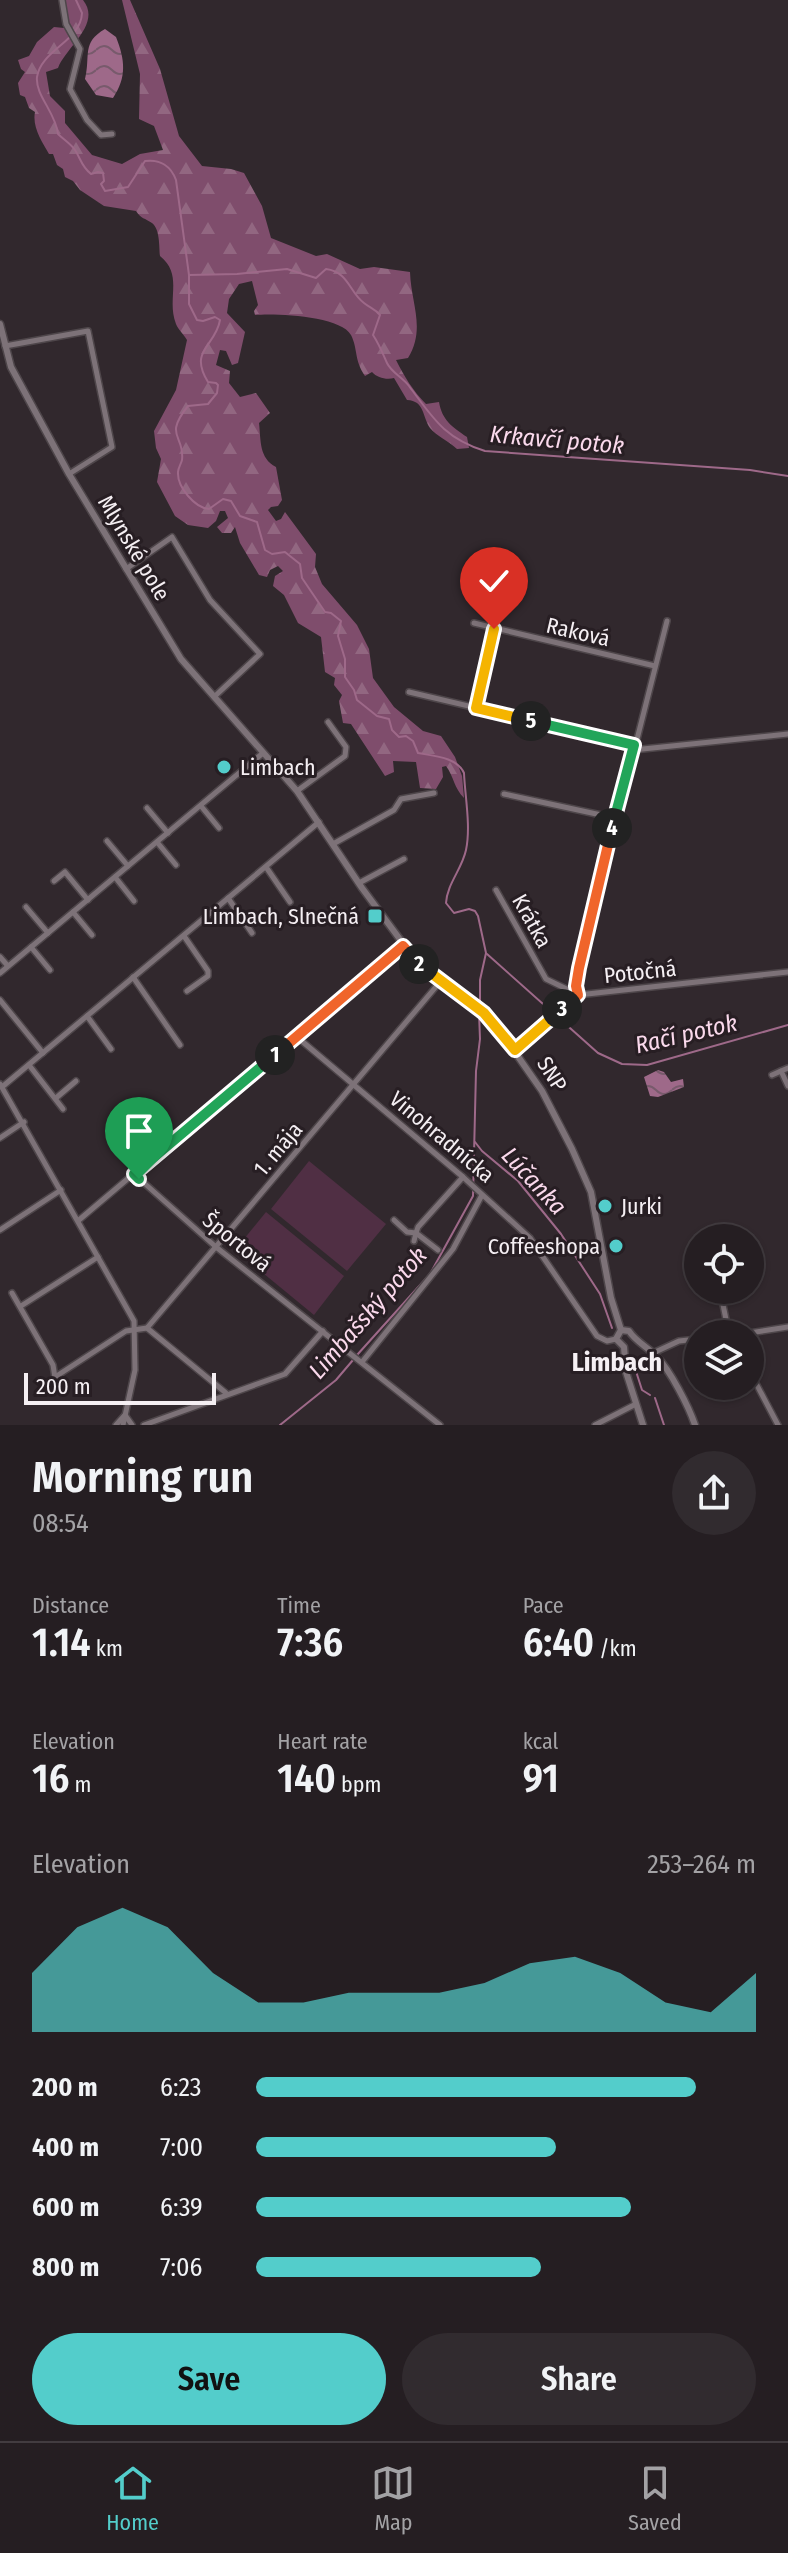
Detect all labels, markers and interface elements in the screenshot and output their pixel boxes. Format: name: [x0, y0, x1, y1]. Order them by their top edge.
water label: Krkavčí potok: [489, 420, 625, 460]
street label: Mlynské pole: [92, 490, 176, 606]
pin: [460, 547, 528, 629]
icon: check: [472, 559, 516, 603]
street label: Raková: [544, 612, 612, 652]
pin: 5: [511, 701, 551, 741]
text: 5: [526, 707, 536, 734]
place label: Limbach: [240, 754, 316, 781]
marker: Limbach: [215, 758, 233, 776]
pin: 4: [592, 808, 632, 848]
text: 4: [606, 814, 618, 841]
street label: Krátka: [506, 889, 558, 953]
place label: Limbach, Slnečná: [203, 903, 359, 930]
marker: Limbach, Slnečná: [366, 907, 384, 925]
pin: 2: [399, 944, 439, 984]
text: 2: [414, 950, 424, 977]
street label: Potočná: [602, 955, 678, 989]
pin: 3: [542, 989, 582, 1029]
text: 3: [557, 995, 567, 1022]
water label: Račí potok: [632, 1009, 740, 1059]
pin: 1: [255, 1035, 295, 1075]
text: 1: [270, 1041, 280, 1068]
street label: SNP: [531, 1052, 573, 1096]
street label: Vinohradnícka: [384, 1085, 500, 1189]
pin: [105, 1097, 173, 1179]
icon: arrive: [117, 1109, 161, 1153]
street label: 1. mája: [248, 1116, 308, 1182]
water label: Lúčanka: [496, 1142, 572, 1220]
place label: Jurki: [621, 1193, 662, 1220]
marker: Jurki: [596, 1197, 614, 1215]
street label: Športová: [197, 1206, 277, 1278]
map controls: [684, 1224, 764, 1400]
button: locate: [684, 1224, 764, 1304]
place label: Coffeeshopa: [488, 1233, 600, 1260]
marker: Coffeeshopa: [607, 1237, 625, 1255]
water label: Limbašský potok: [303, 1241, 433, 1385]
button: layers: [684, 1320, 764, 1400]
district label: Limbach: [572, 1347, 662, 1378]
scale bar: [24, 1369, 216, 1405]
text: 200 m: [36, 1373, 91, 1400]
text: Morning run: [32, 1451, 253, 1504]
button: share: [672, 1451, 756, 1535]
text: 08:54: [32, 1508, 89, 1539]
text: Distance: [32, 1592, 109, 1619]
text: Time: [277, 1592, 321, 1619]
text: Pace: [523, 1592, 564, 1619]
text: 1.14: [32, 1619, 91, 1667]
text: 7:36: [277, 1619, 343, 1667]
text: 6:40: [523, 1619, 594, 1667]
text: km: [91, 1635, 123, 1662]
text: /km: [594, 1635, 637, 1662]
text: Elevation: [32, 1728, 115, 1755]
text: Heart rate: [277, 1728, 368, 1755]
text: kcal: [523, 1728, 558, 1755]
text: 16: [32, 1755, 69, 1803]
text: 140: [277, 1755, 336, 1803]
text: 91: [523, 1755, 559, 1803]
text: m: [69, 1771, 91, 1798]
text: bpm: [336, 1771, 381, 1798]
text: Elevation: [32, 1849, 130, 1880]
text: 253–264 m: [647, 1849, 756, 1880]
text: 200 m: [32, 2072, 98, 2103]
text: 6:23: [160, 2072, 202, 2103]
text: 400 m: [32, 2132, 99, 2163]
text: 7:00: [160, 2132, 203, 2163]
text: 600 m: [32, 2192, 99, 2223]
text: 6:39: [160, 2192, 203, 2223]
text: 800 m: [32, 2252, 99, 2283]
text: 7:06: [160, 2252, 202, 2283]
button: Save: [32, 2333, 386, 2425]
button: Share: [402, 2333, 756, 2425]
tab: Home: [106, 2461, 159, 2536]
tab: Map: [371, 2461, 415, 2536]
tab: Saved: [628, 2461, 682, 2536]

